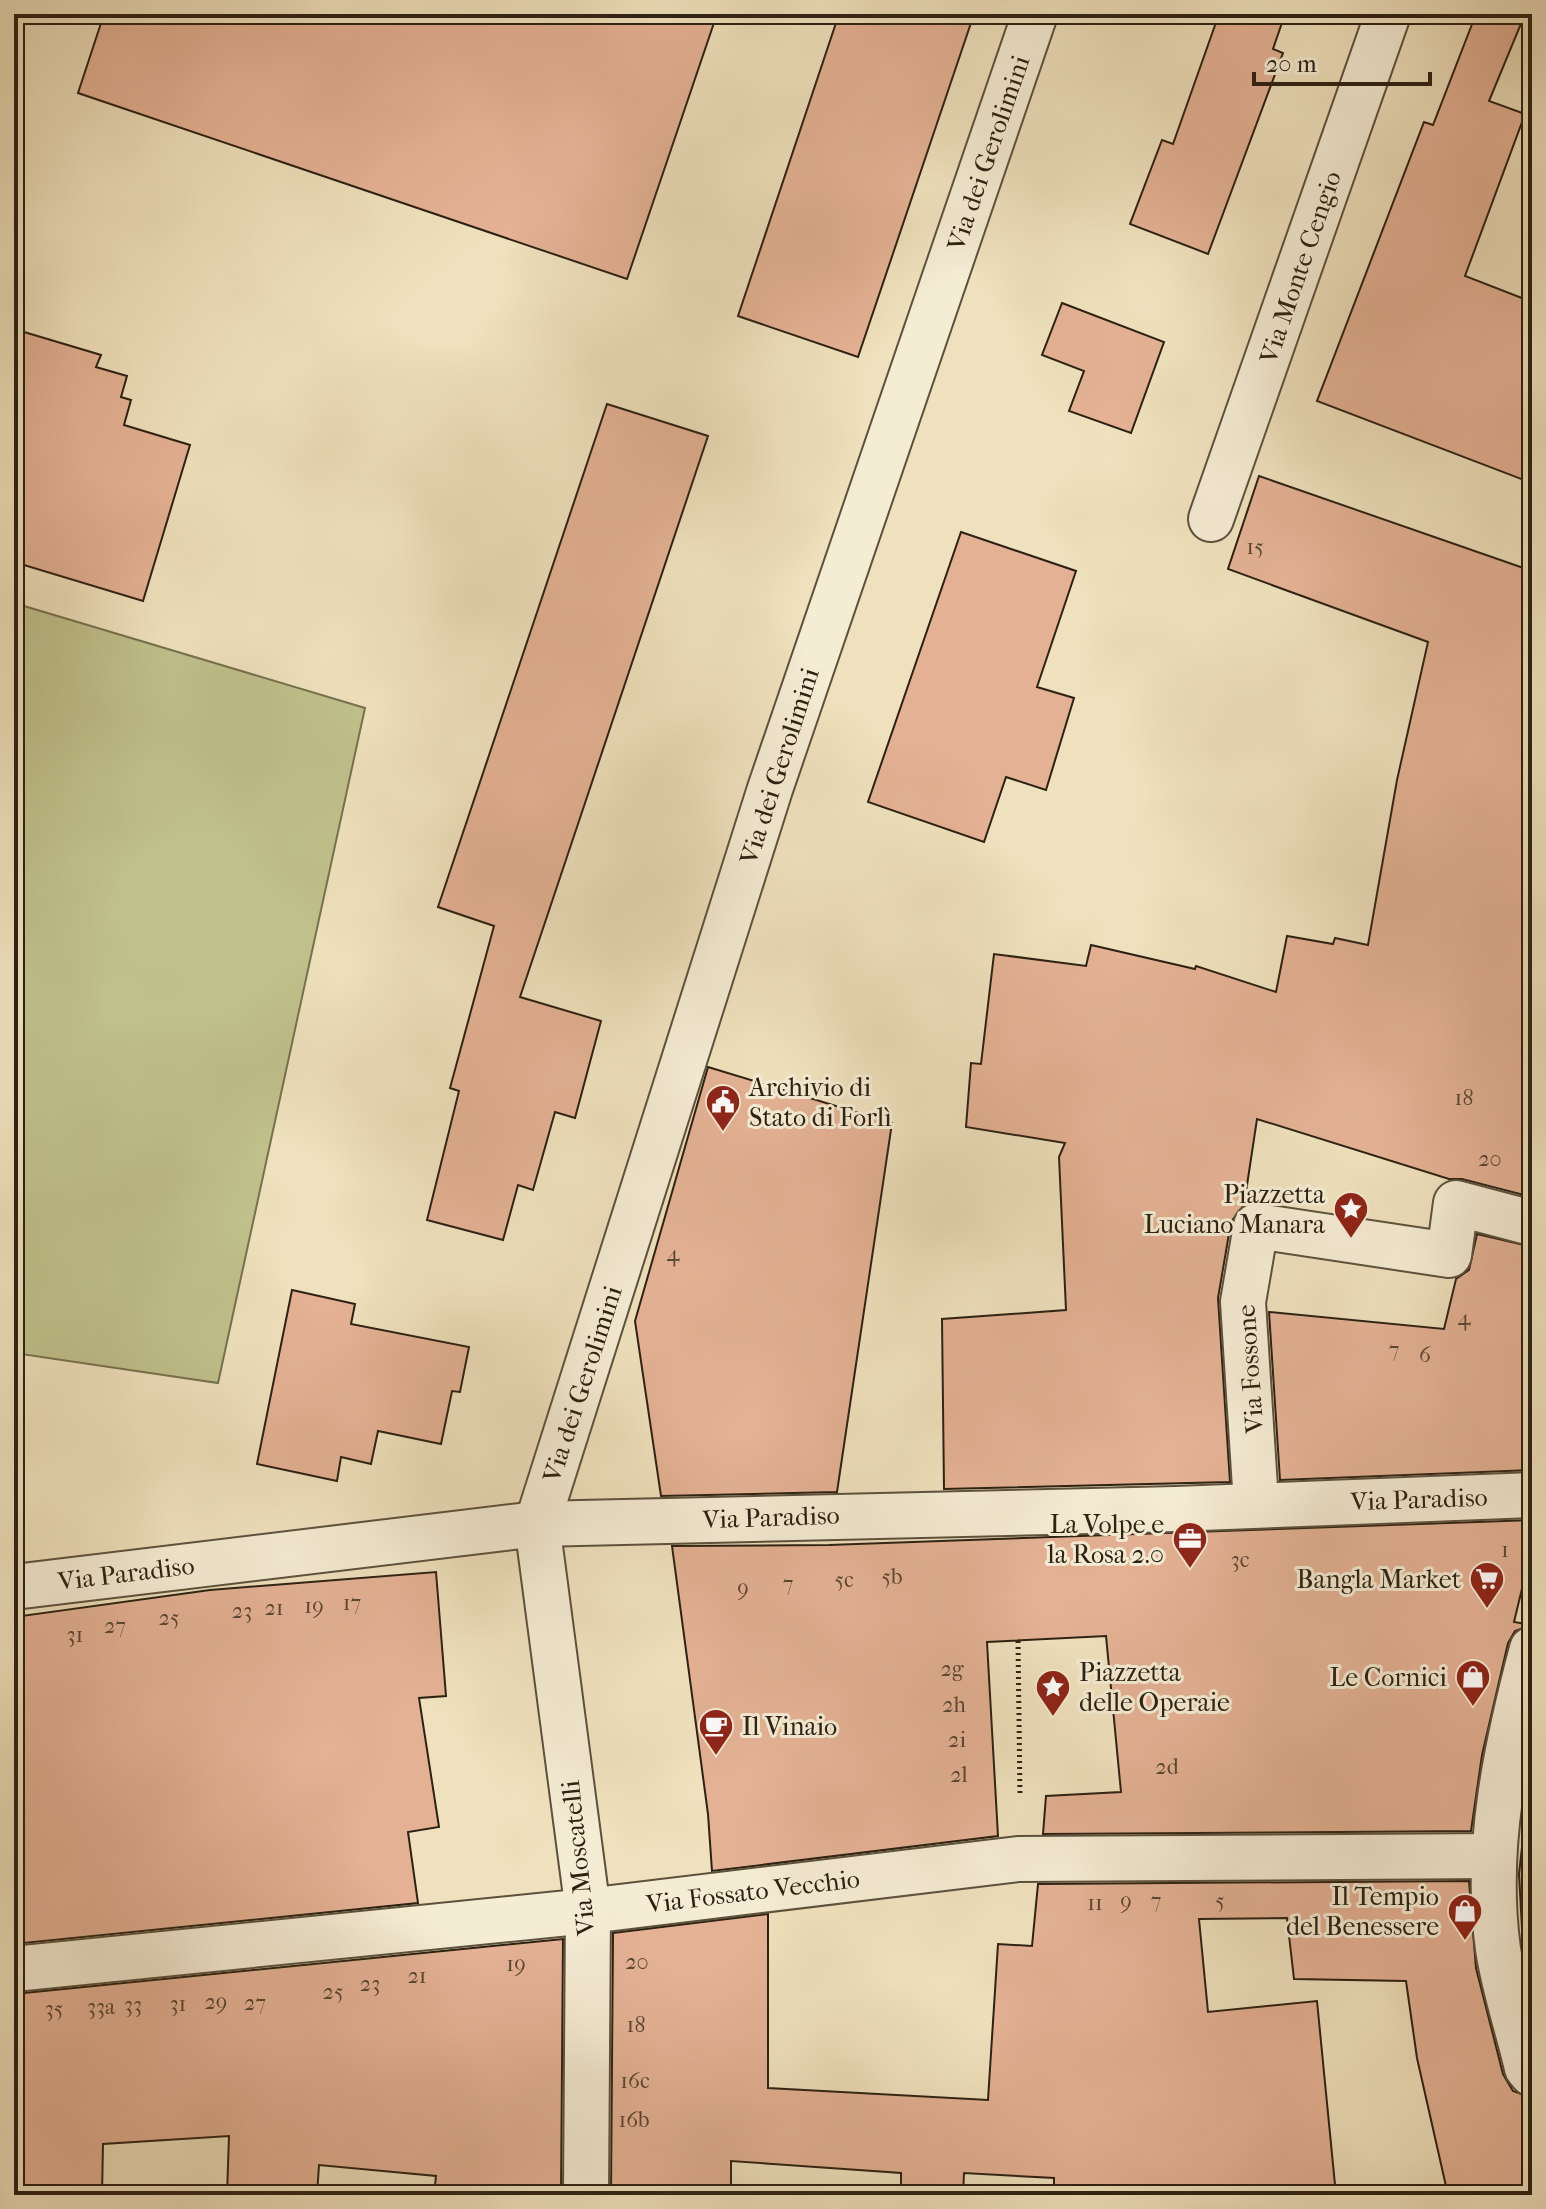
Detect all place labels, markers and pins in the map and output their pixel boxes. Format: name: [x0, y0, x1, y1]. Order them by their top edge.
place label: Archivio di Stato di Forlì: [748, 1072, 892, 1133]
public building icon: Archivio di Stato di Forlì: [704, 1083, 742, 1133]
place label: Piazzetta Luciano Manara: [1144, 1179, 1326, 1240]
place icon: Piazzetta Luciano Manara: [1332, 1190, 1370, 1240]
place label: La Volpe e la Rosa 2.0: [1047, 1509, 1164, 1570]
office icon: La Volpe e la Rosa 2.0: [1171, 1520, 1209, 1570]
supermarket icon: Bangla Market: [1468, 1560, 1506, 1610]
place label: Bangla Market: [1297, 1564, 1462, 1595]
place label: Piazzetta delle Operaie: [1079, 1657, 1230, 1718]
shop icon: Le Cornici: [1454, 1658, 1492, 1708]
place label: Le Cornici: [1329, 1662, 1447, 1693]
place icon: Piazzetta delle Operaie: [1034, 1668, 1072, 1718]
cafe icon: Il Vinaio: [697, 1707, 735, 1757]
place label: Il Vinaio: [742, 1711, 837, 1742]
place label: Il Tempio del Benessere: [1286, 1881, 1439, 1942]
shop icon: Il Tempio del Benessere: [1446, 1892, 1484, 1942]

